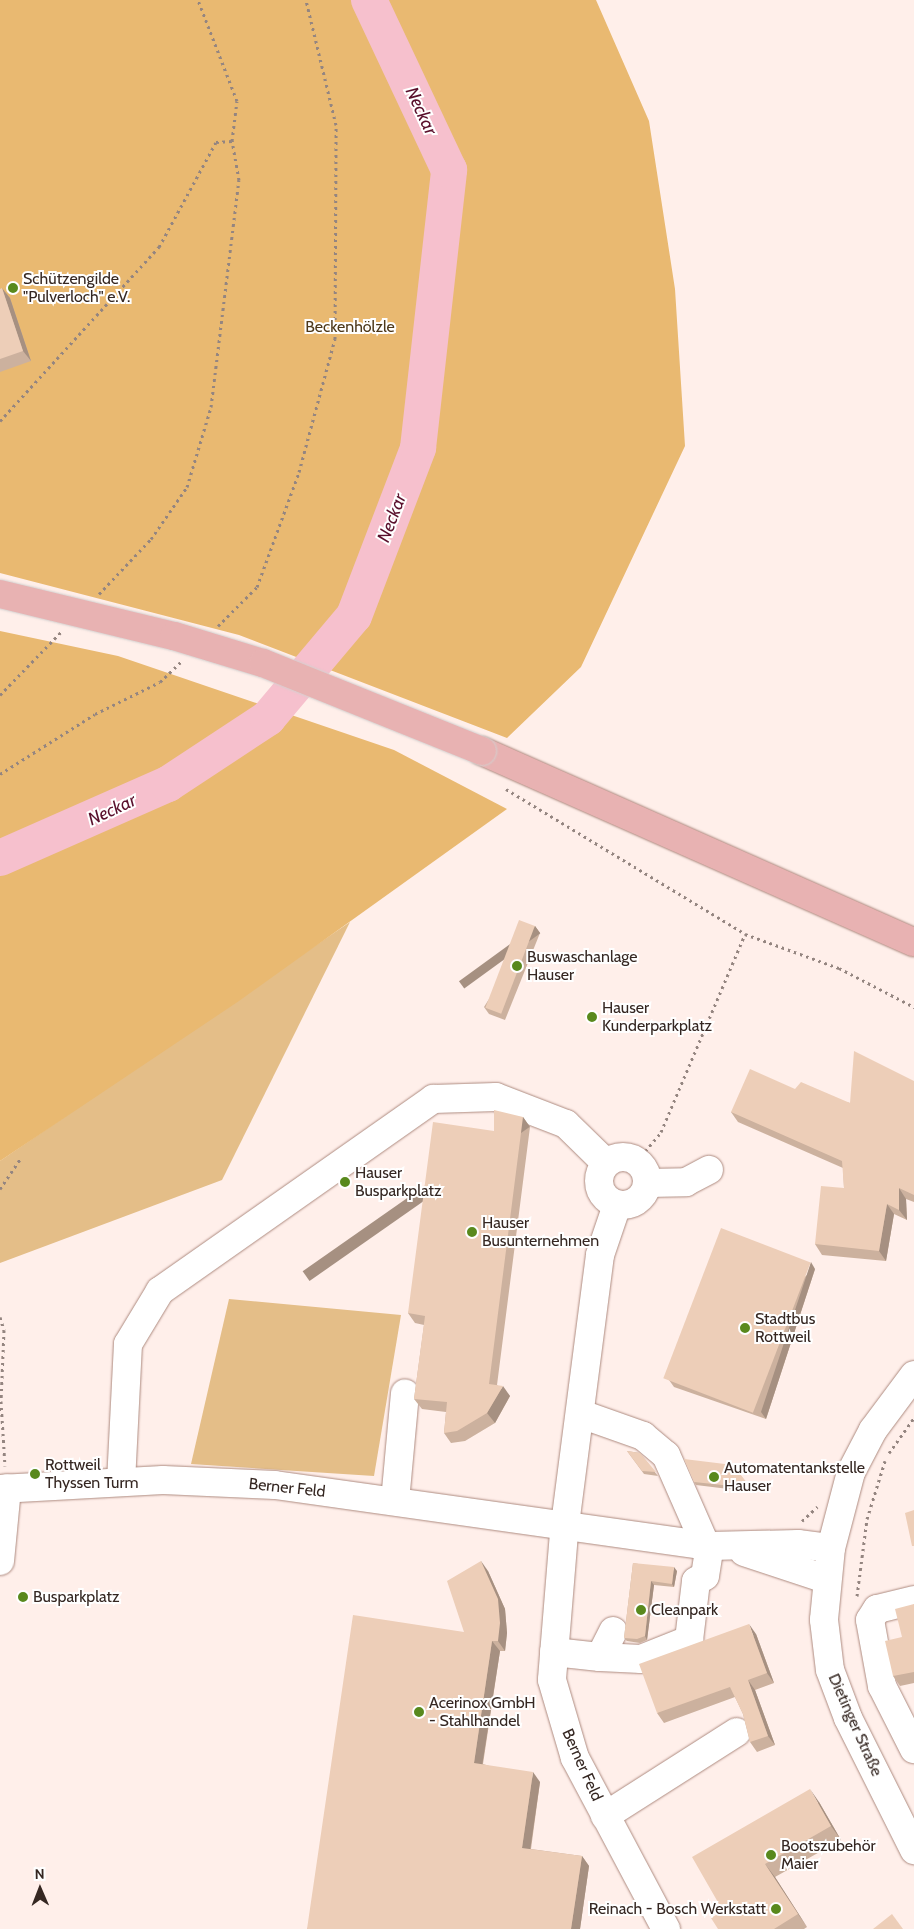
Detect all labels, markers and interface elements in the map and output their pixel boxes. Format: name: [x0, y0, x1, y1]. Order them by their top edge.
water label: Neckar: [401, 84, 441, 138]
place label: Schützengilde "Pulverloch" e.V.: [23, 269, 130, 307]
marker: Schützengilde "Pulverloch" e.V.: [7, 282, 19, 294]
park label: Beckenhölzle: [305, 317, 395, 337]
water label: Neckar: [373, 491, 411, 545]
water label: Neckar: [85, 790, 139, 830]
place label: Buswaschanlage Hauser: [527, 947, 637, 985]
marker: Buswaschanlage Hauser: [511, 960, 523, 972]
place label: Hauser Kunderparkplatz: [602, 998, 712, 1036]
marker: Hauser Kunderparkplatz: [586, 1011, 598, 1023]
place label: Hauser Busparkplatz: [355, 1163, 441, 1201]
marker: Hauser Busparkplatz: [339, 1176, 351, 1188]
place label: Hauser Busunternehmen: [482, 1213, 599, 1251]
marker: Hauser Busunternehmen: [466, 1226, 478, 1238]
place label: Stadtbus Rottweil: [755, 1309, 815, 1347]
marker: Stadtbus Rottweil: [739, 1322, 751, 1334]
place label: Rottweil Thyssen Turm: [45, 1455, 138, 1493]
place label: Automatentankstelle Hauser: [724, 1458, 865, 1496]
marker: Rottweil Thyssen Turm: [29, 1468, 41, 1480]
marker: Automatentankstelle Hauser: [708, 1471, 720, 1483]
street label: Berner Feld: [248, 1474, 326, 1502]
place label: Busparkplatz: [33, 1587, 119, 1607]
marker: Busparkplatz: [17, 1591, 29, 1603]
place label: Cleanpark: [651, 1600, 718, 1620]
marker: Cleanpark: [635, 1604, 647, 1616]
street label: Dietinger Straße: [824, 1671, 886, 1779]
place label: Acerinox GmbH - Stahlhandel: [429, 1693, 536, 1731]
marker: Acerinox GmbH - Stahlhandel: [413, 1706, 425, 1718]
street label: Berner Feld: [558, 1726, 606, 1804]
place label: Bootszubehör Maier: [781, 1836, 876, 1874]
marker: Bootszubehör Maier: [765, 1849, 777, 1861]
north arrow: [15, 1864, 65, 1914]
text: N: [35, 1865, 45, 1883]
place label: Reinach - Bosch Werkstatt: [589, 1899, 766, 1919]
marker: Reinach - Bosch Werkstatt: [770, 1903, 782, 1915]

